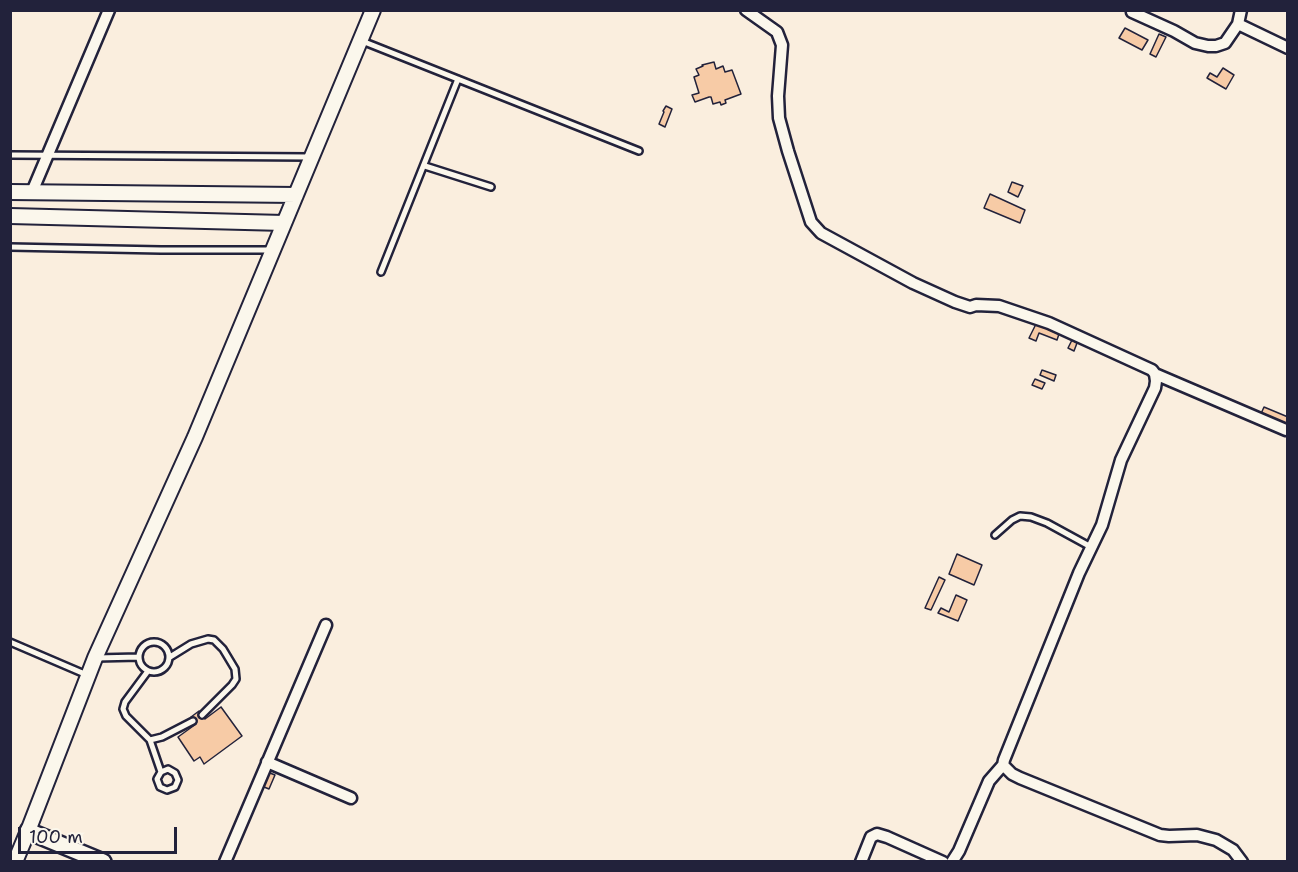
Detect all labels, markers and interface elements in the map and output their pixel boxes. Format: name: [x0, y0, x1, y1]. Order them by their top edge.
scale bar: [21, 815, 180, 853]
text: 100 m: [29, 825, 83, 849]

